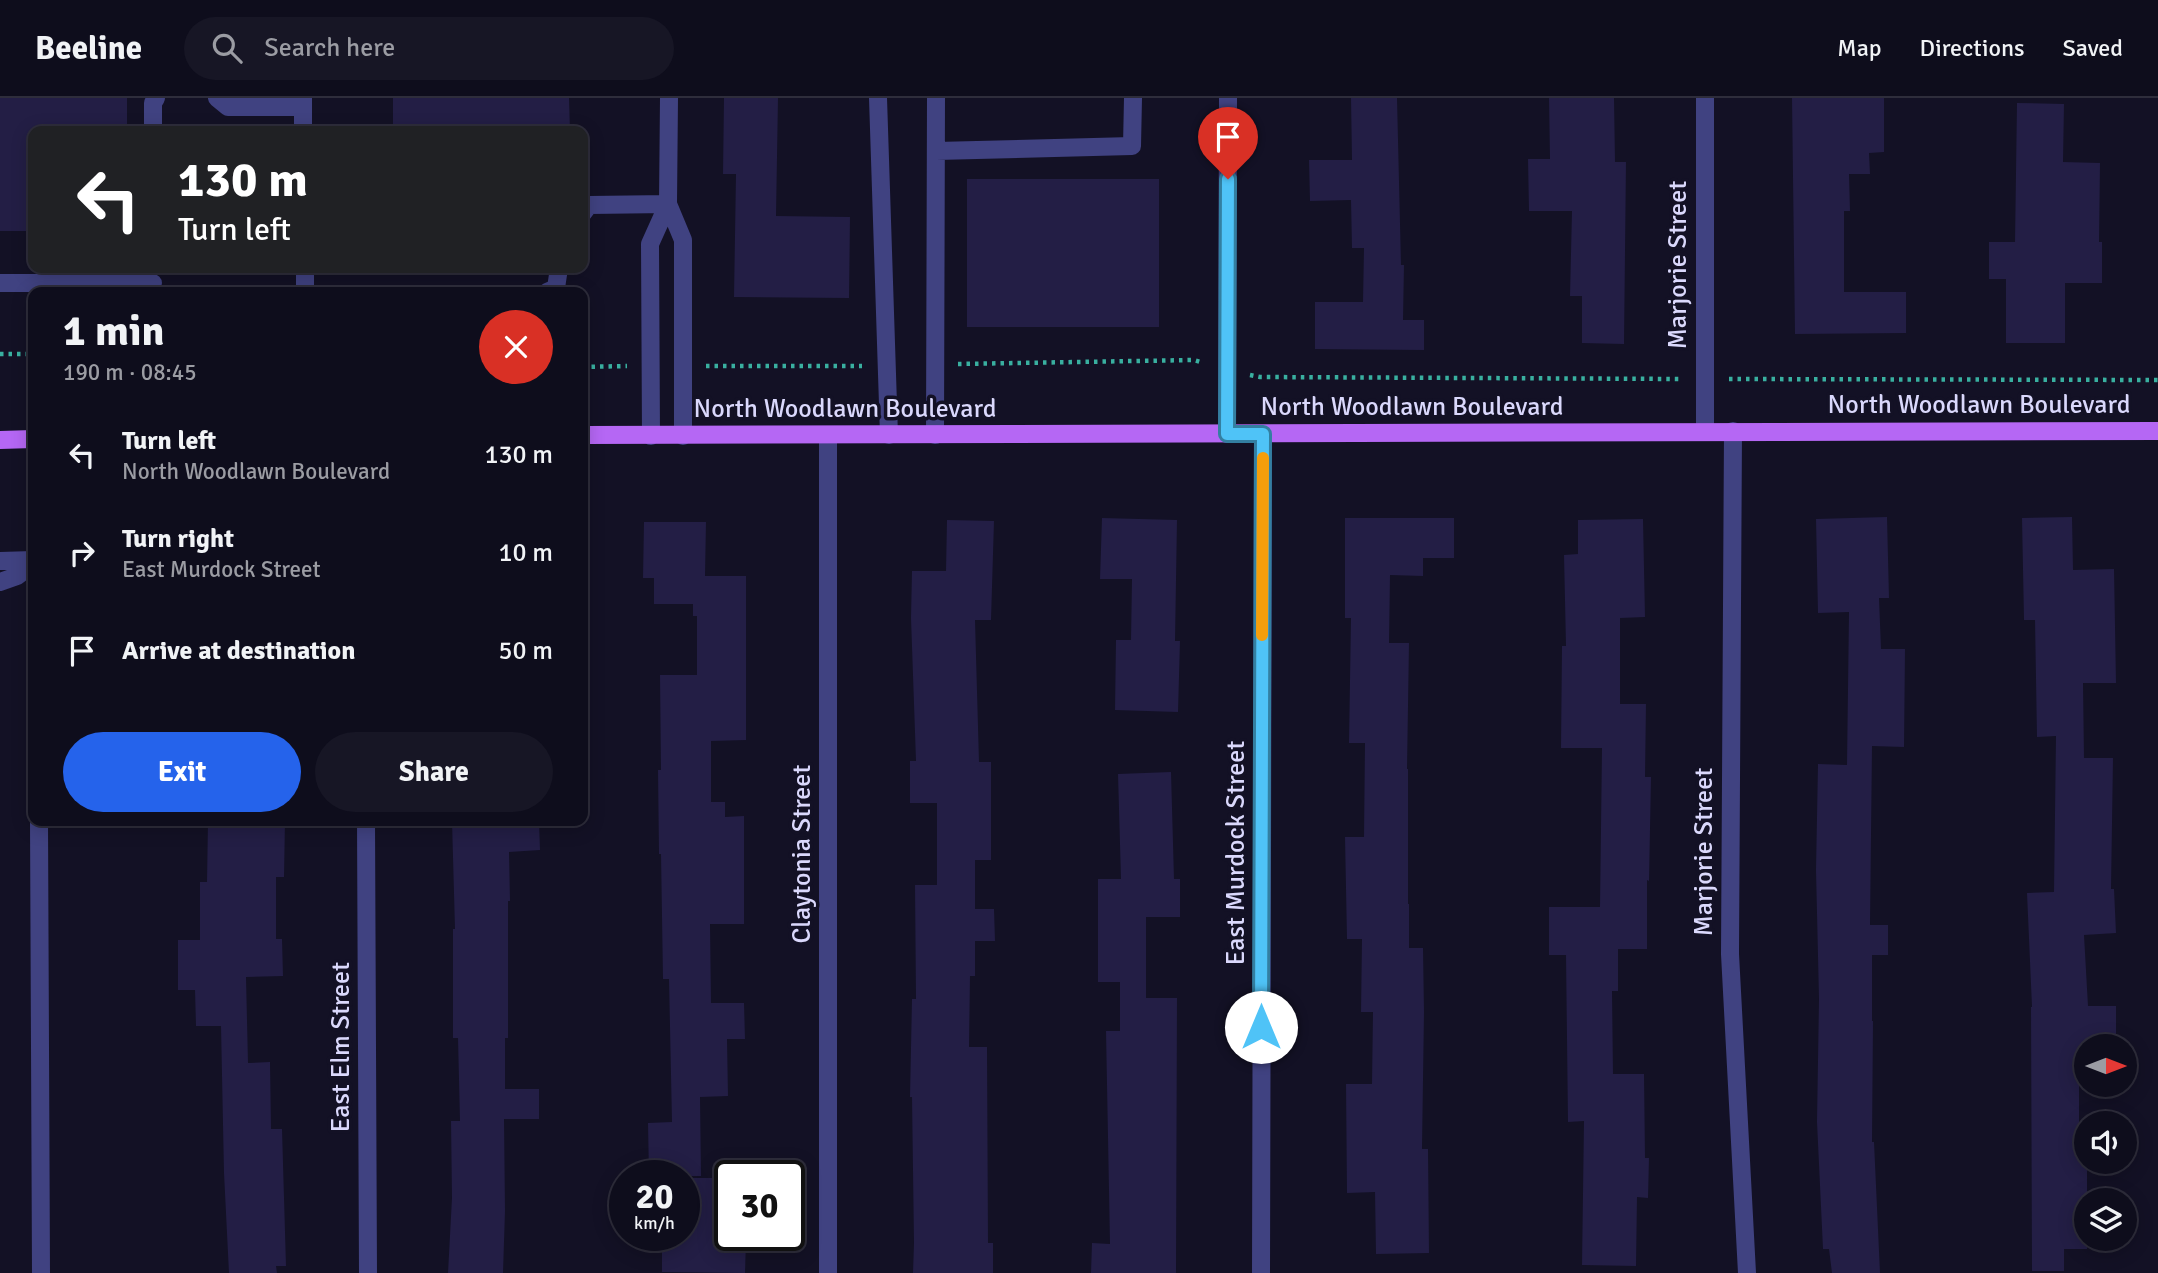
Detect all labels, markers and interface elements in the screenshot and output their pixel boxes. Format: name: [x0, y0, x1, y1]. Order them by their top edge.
search box: [184, 17, 674, 80]
text: Beeline: [35, 28, 142, 69]
icon: search: [208, 29, 246, 67]
text: Search here: [264, 32, 395, 64]
text: Map: [1837, 33, 1882, 63]
text: Directions: [1920, 33, 2025, 63]
text: Saved: [2063, 33, 2123, 63]
pin: [1198, 107, 1258, 179]
icon: arrive: [1209, 118, 1247, 156]
text: 130 m: [178, 150, 308, 210]
icon: left: [63, 154, 154, 245]
street label: Marjorie Street: [1662, 181, 1694, 349]
text: Turn left: [178, 210, 291, 249]
text: 1 min: [63, 306, 164, 357]
button: close: [479, 310, 553, 384]
text: 190 m · 08:45: [63, 358, 197, 387]
street label: North Woodlawn Boulevard: [1827, 389, 2131, 421]
street label: North Woodlawn Boulevard: [1260, 391, 1564, 423]
street label: North Woodlawn Boulevard: [693, 393, 997, 425]
text: Turn left: [122, 425, 216, 457]
icon: left: [63, 436, 101, 474]
text: 130 m: [484, 439, 553, 471]
text: North Woodlawn Boulevard: [122, 457, 390, 486]
text: Turn right: [122, 523, 234, 555]
icon: right: [63, 534, 101, 572]
text: 10 m: [498, 537, 553, 569]
text: East Murdock Street: [122, 555, 321, 584]
icon: arrive: [63, 632, 101, 670]
text: Arrive at destination: [122, 635, 355, 667]
text: 50 m: [498, 635, 553, 667]
button: Exit: [63, 732, 301, 812]
button: Share: [315, 732, 553, 812]
street label: East Murdock Street: [1220, 741, 1252, 965]
street label: Claytonia Street: [786, 765, 818, 943]
street label: Marjorie Street: [1688, 768, 1720, 936]
street label: East Elm Street: [325, 962, 357, 1132]
position arrow: [1224, 990, 1298, 1064]
north arrow: [2074, 1034, 2137, 1097]
map controls: [2074, 1034, 2137, 1251]
button: sound: [2074, 1111, 2137, 1174]
speed limit sign: 30: [714, 1160, 805, 1251]
text: 20: [636, 1175, 673, 1218]
button: layers: [2074, 1188, 2137, 1251]
text: km/h: [634, 1212, 675, 1234]

